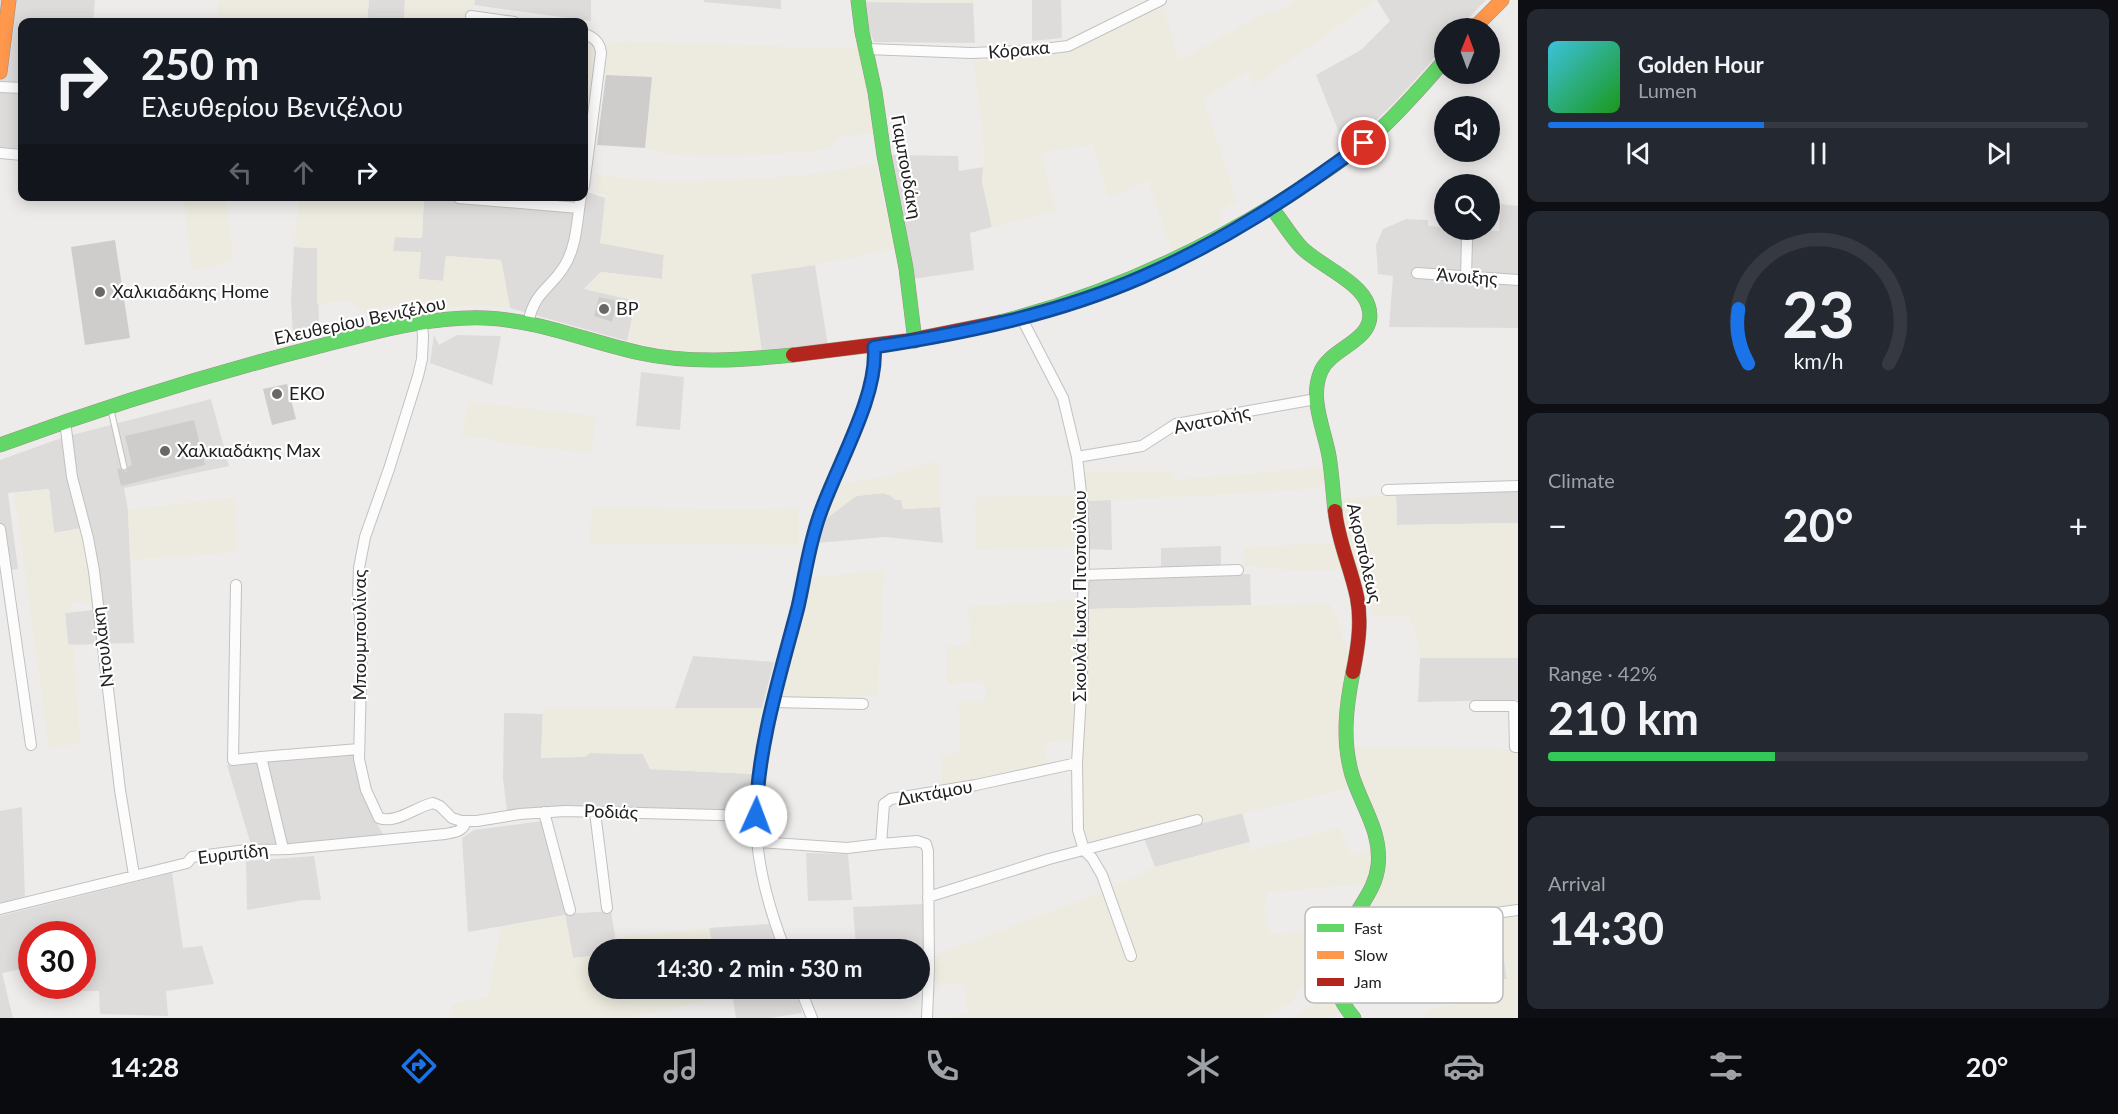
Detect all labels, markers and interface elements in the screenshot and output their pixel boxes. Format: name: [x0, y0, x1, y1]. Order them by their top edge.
north arrow: [1434, 18, 1500, 84]
map controls: [1434, 18, 1500, 240]
street label: Κόρακα: [987, 35, 1051, 63]
text: 250 m: [141, 39, 259, 89]
icon: right: [42, 42, 120, 120]
text: Golden Hour: [1638, 51, 1764, 78]
text: Lumen: [1638, 78, 1697, 102]
text: Ελευθερίου Βενιζέλου: [141, 90, 403, 123]
button: sound: [1434, 96, 1500, 162]
street label: Γιαμπουδάκη: [887, 113, 927, 221]
pin: [1338, 117, 1389, 168]
icon: arrive: [1347, 126, 1380, 159]
icon: previous: [1622, 137, 1655, 170]
icon: pause: [1802, 137, 1835, 170]
icon: next: [1982, 137, 2015, 170]
icon: left: [224, 156, 257, 189]
icon: ahead: [287, 156, 320, 189]
icon: right: [350, 156, 383, 189]
button: search: [1434, 174, 1500, 240]
street label: Άνοιξης: [1436, 263, 1499, 289]
text: 23: [1782, 276, 1854, 351]
place label: Χαλκιαδάκης Home: [112, 280, 269, 302]
marker: Χαλκιαδάκης Home: [93, 285, 107, 299]
street label: Ελευθερίου Βενιζέλου: [272, 291, 448, 349]
place label: BP: [616, 297, 639, 319]
marker: BP: [597, 302, 611, 316]
text: km/h: [1793, 349, 1843, 375]
place label: EKO: [289, 382, 325, 404]
marker: EKO: [270, 387, 284, 401]
street label: Ανατολής: [1172, 400, 1253, 438]
place label: Χαλκιαδάκης Max: [177, 439, 321, 461]
marker: Χαλκιαδάκης Max: [158, 444, 172, 458]
text: Climate: [1548, 468, 1615, 492]
street label: Σκουλά Ιωαν. Πιτοπούλιου: [1068, 490, 1090, 702]
text: 20°: [1783, 498, 1853, 552]
street label: Ακροπόλεως: [1343, 501, 1387, 606]
text: −: [1548, 505, 1567, 545]
text: +: [2069, 505, 2088, 545]
street label: Μπουμπουλίνας: [348, 569, 370, 701]
street label: Ντουλάκη: [86, 606, 118, 689]
text: Range · 42%: [1548, 661, 1657, 685]
text: 210 km: [1548, 691, 1699, 745]
street label: Δικτάμου: [896, 775, 974, 809]
position arrow: [724, 784, 788, 848]
street label: Ροδιάς: [584, 799, 639, 823]
street label: Ευριπίδη: [196, 838, 269, 868]
text: Arrival: [1548, 871, 1606, 895]
text: 14:30: [1548, 901, 1664, 955]
legend: [1305, 907, 1503, 1003]
text: Fast: [1354, 918, 1383, 937]
speed limit sign: 30: [18, 921, 96, 999]
text: Slow: [1354, 945, 1388, 964]
text: 14:30 · 2 min · 530 m: [656, 955, 862, 982]
text: Jam: [1354, 972, 1382, 991]
icon: directions: [398, 1045, 440, 1087]
icon: music: [660, 1045, 702, 1087]
icon: phone: [921, 1045, 963, 1087]
icon: climate: [1182, 1045, 1224, 1087]
icon: car: [1443, 1045, 1485, 1087]
icon: filters: [1705, 1045, 1747, 1087]
text: 14:28: [110, 1050, 179, 1083]
text: 20°: [1966, 1050, 2008, 1083]

